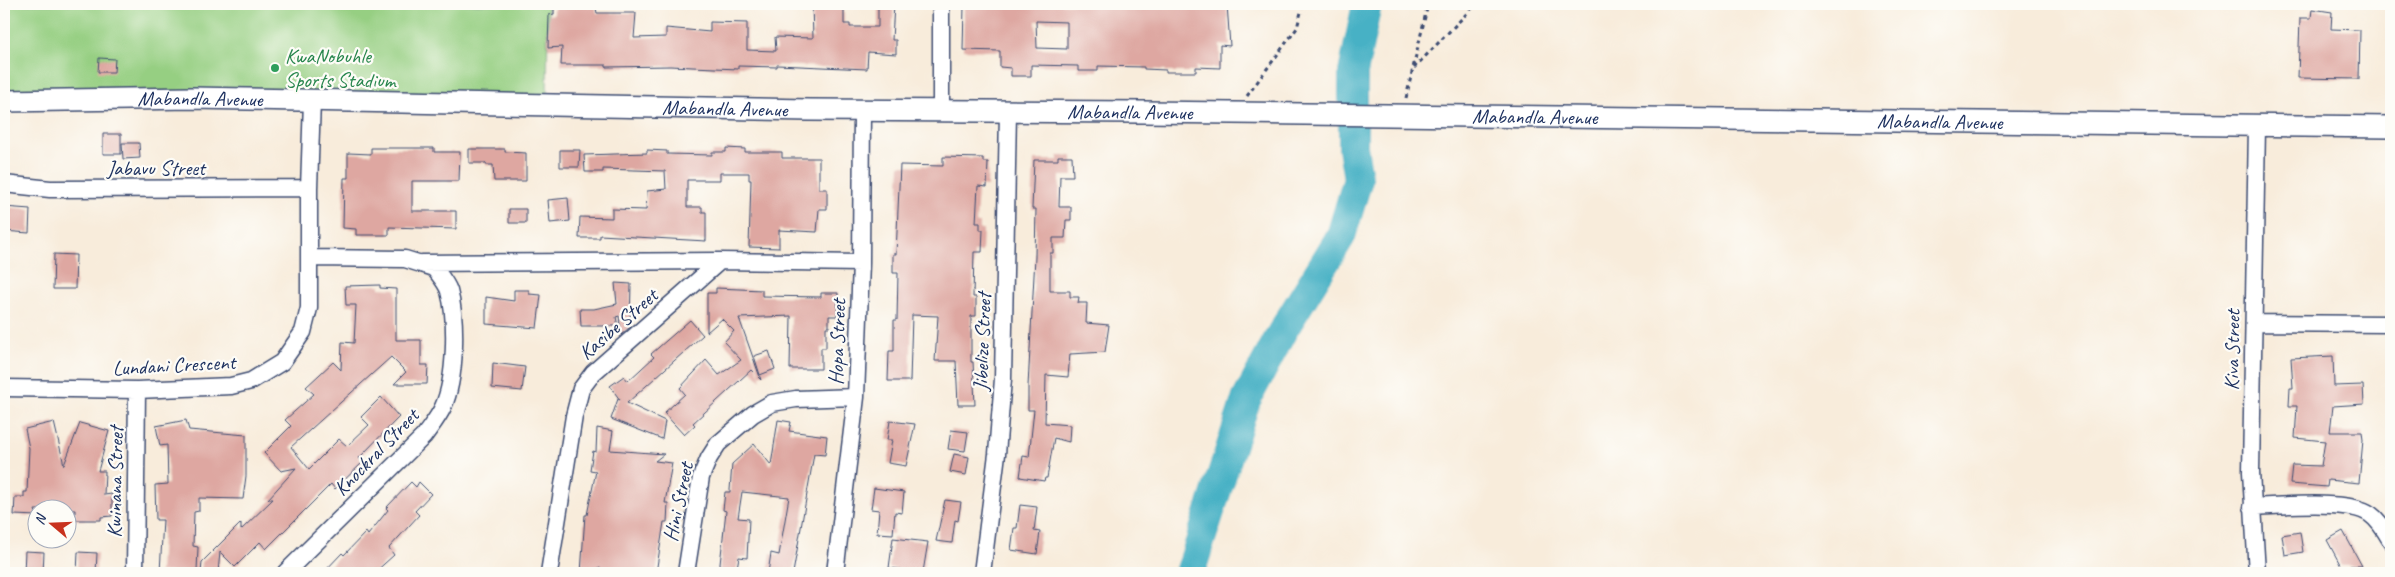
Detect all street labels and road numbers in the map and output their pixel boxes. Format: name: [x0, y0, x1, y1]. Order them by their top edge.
street label: Mabandla Avenue: [137, 85, 264, 112]
street label: Mabandla Avenue: [662, 94, 789, 123]
street label: Mabandla Avenue: [1067, 99, 1194, 126]
street label: Mabandla Avenue: [1472, 103, 1599, 130]
street label: Mabandla Avenue: [1877, 108, 2004, 135]
street label: Jabavu Street: [106, 155, 207, 181]
street label: Kasibe Street: [573, 281, 664, 365]
street label: Jibelize Street: [967, 289, 997, 393]
street label: Hopa Street: [823, 297, 852, 385]
street label: Kiva Street: [2218, 307, 2246, 391]
street label: Lundani Crescent: [112, 349, 238, 381]
street label: Knockral Street: [328, 401, 425, 501]
street label: Kwinana Street: [101, 423, 129, 538]
street label: Hini Street: [657, 458, 699, 544]

